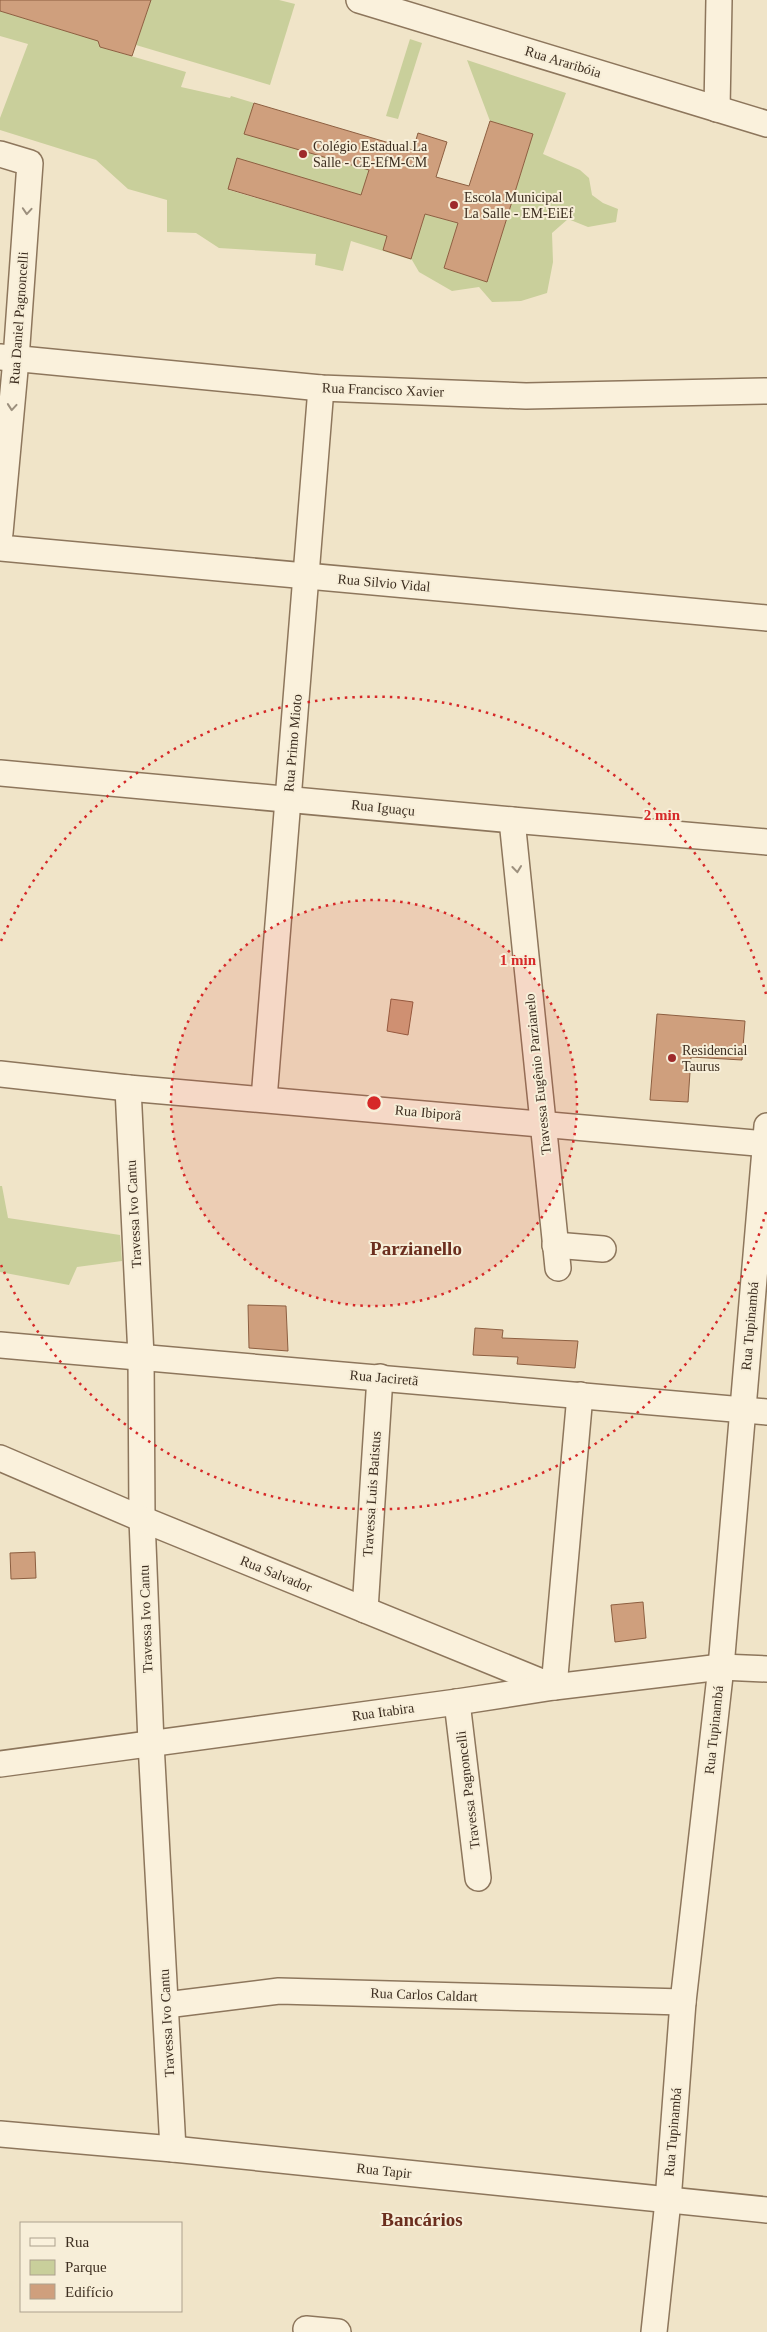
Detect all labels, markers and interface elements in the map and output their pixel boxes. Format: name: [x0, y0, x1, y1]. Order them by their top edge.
street label: Rua Araribóia: [523, 43, 604, 81]
place label: Colégio Estadual La Salle - CE-EfM-CM: [313, 139, 428, 170]
marker: Colégio Estadual La Salle - CE-EfM-CM: [297, 148, 309, 160]
place label: Escola Municipal La Salle - EM-EiEf: [464, 190, 574, 221]
marker: Escola Municipal La Salle - EM-EiEf: [448, 199, 460, 211]
one-way arrow: [22, 207, 33, 215]
street label: Rua Daniel Pagnoncelli: [7, 251, 31, 385]
street label: Rua Francisco Xavier: [322, 380, 445, 400]
one-way arrow: [7, 404, 18, 412]
street label: Rua Silvio Vidal: [337, 571, 431, 595]
street label: Rua Primo Mioto: [281, 694, 305, 792]
street label: Rua Iguaçu: [350, 797, 416, 819]
text: 2 min: [644, 807, 681, 823]
one-way arrow: [511, 865, 522, 873]
text: 1 min: [500, 952, 537, 968]
street label: Travessa Eugênio Parzianelo: [522, 993, 554, 1155]
place label: Residencial Taurus: [682, 1043, 747, 1074]
marker: Residencial Taurus: [666, 1052, 678, 1064]
centre of rings: [365, 1094, 383, 1112]
street label: Rua Ibiporã: [394, 1103, 463, 1123]
street label: Travessa Ivo Cantu: [124, 1159, 144, 1269]
district label: Parzianello: [370, 1238, 462, 1259]
street label: Rua Tupinambá: [739, 1280, 761, 1371]
street label: Rua Jaciretã: [349, 1368, 420, 1389]
street label: Travessa Luis Batistus: [360, 1430, 384, 1558]
street label: Rua Salvador: [238, 1553, 314, 1595]
street label: Travessa Ivo Cantu: [137, 1565, 155, 1673]
street label: Rua Tupinambá: [702, 1684, 726, 1775]
street label: Rua Itabira: [351, 1700, 416, 1724]
street label: Travessa Pagnoncelli: [453, 1730, 483, 1850]
street label: Travessa Ivo Cantu: [157, 1968, 177, 2078]
street label: Rua Carlos Caldart: [370, 1986, 478, 2004]
street label: Rua Tupinambá: [662, 2086, 684, 2177]
street label: Rua Tapir: [356, 2161, 413, 2181]
district label: Bancários: [381, 2209, 463, 2230]
legend: [20, 2222, 182, 2312]
text: Rua: [65, 2234, 90, 2250]
text: Parque: [65, 2259, 107, 2275]
text: Edifício: [65, 2284, 113, 2300]

